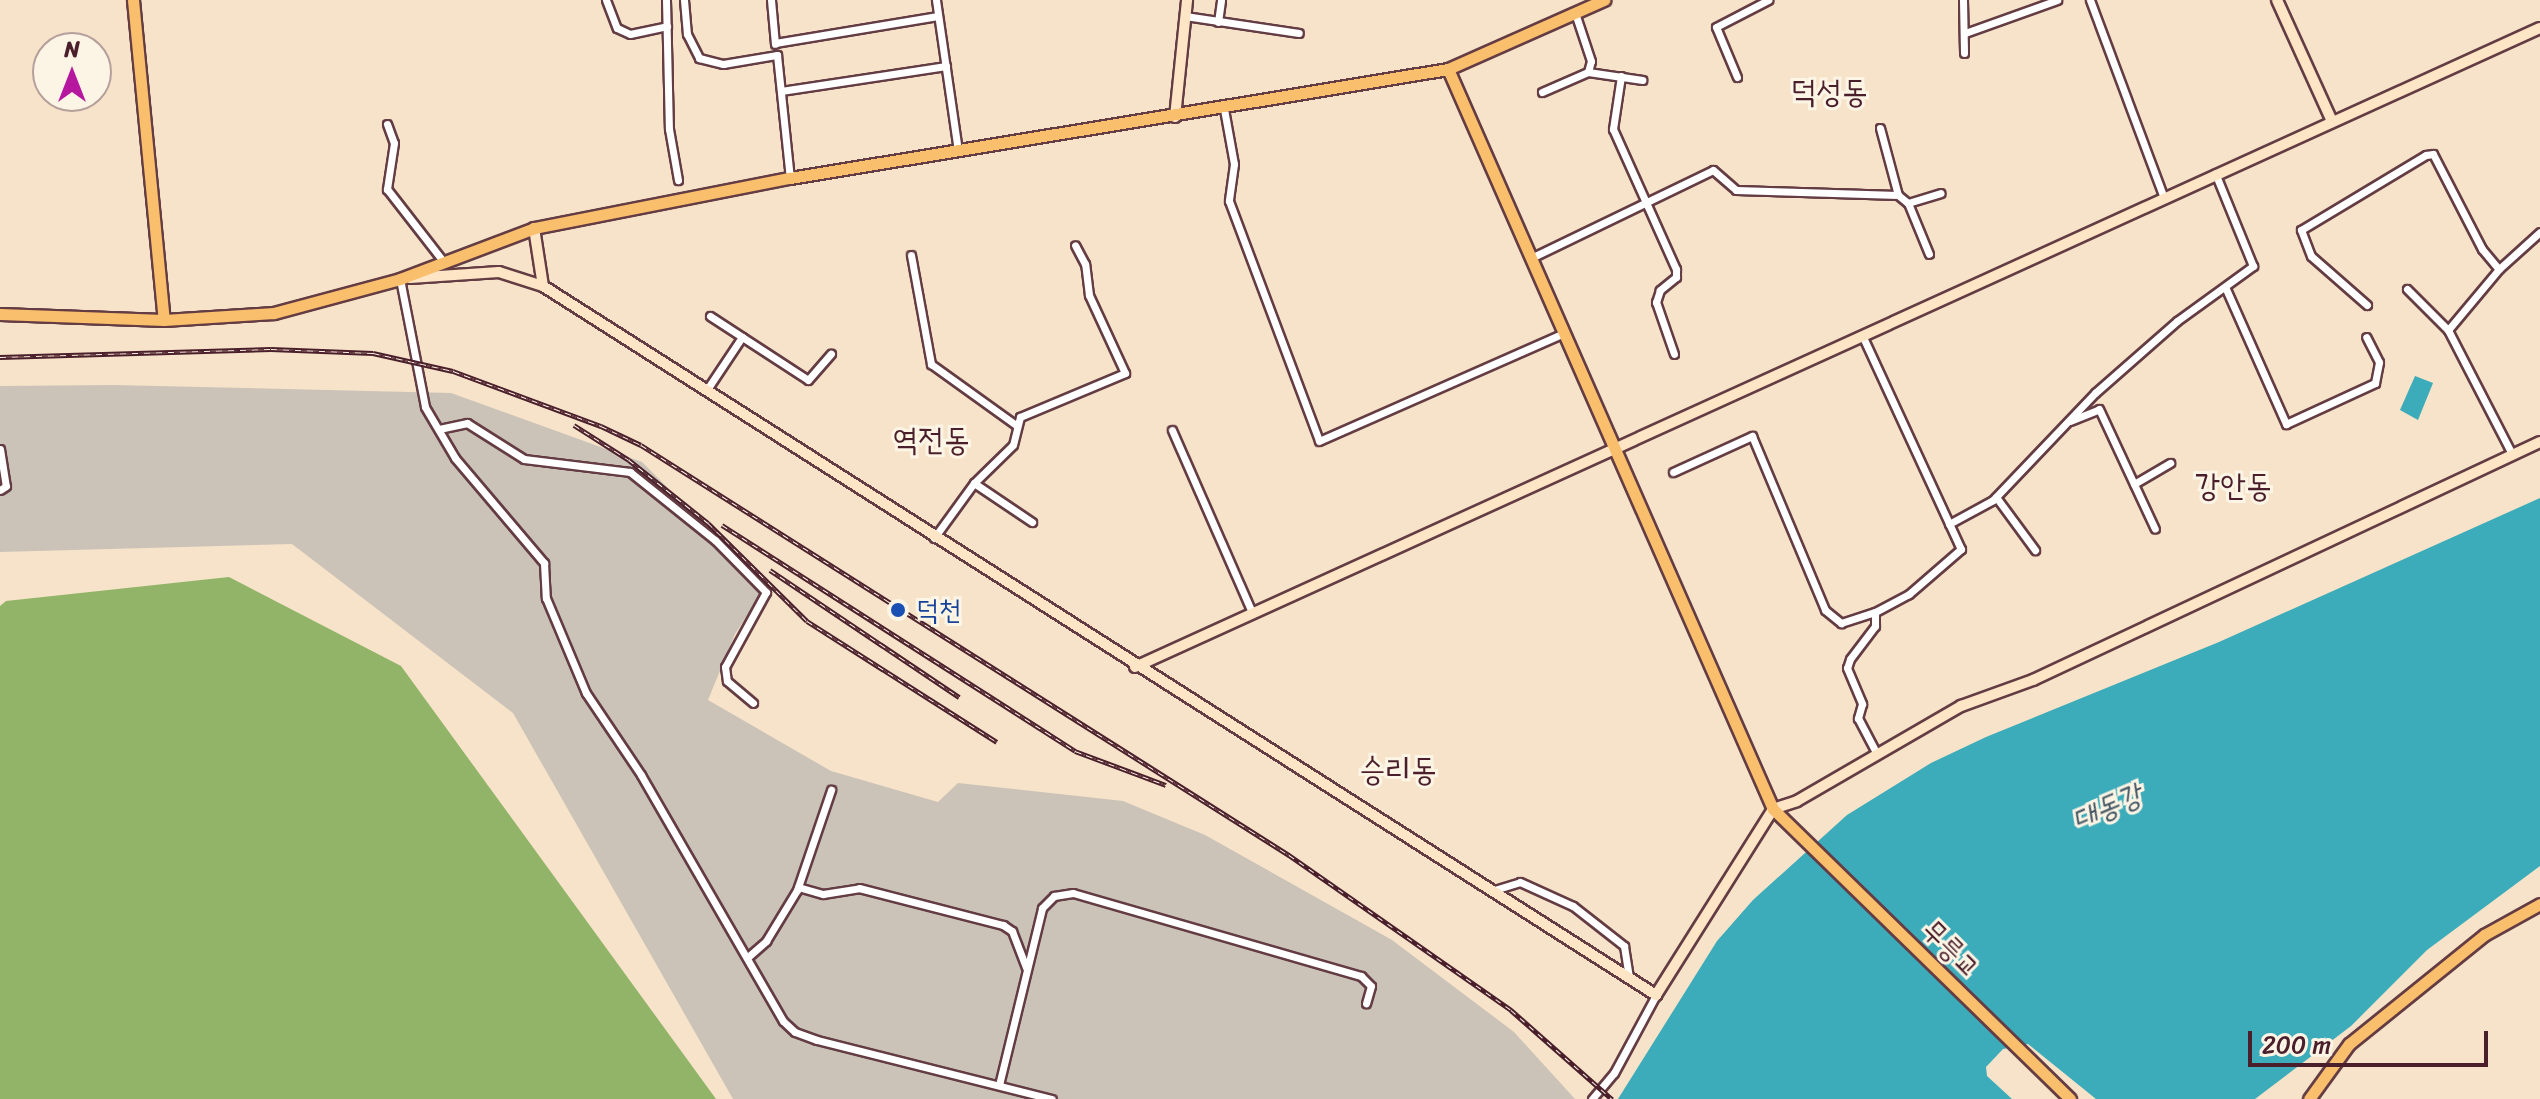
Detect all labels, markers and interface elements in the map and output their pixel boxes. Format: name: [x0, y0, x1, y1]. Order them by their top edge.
text: N: [64, 30, 80, 69]
north arrow: [32, 32, 112, 112]
district label: 덕성동: [1790, 73, 1868, 111]
district label: 역전동: [892, 421, 970, 459]
district label: 강안동: [2194, 467, 2272, 505]
place label: 덕천: [916, 593, 961, 627]
marker: 덕천: [887, 599, 909, 621]
district label: 승리동: [1359, 751, 1437, 789]
water label: 대동강: [2067, 776, 2147, 838]
street label: 무릉교: [1915, 913, 1987, 985]
scale bar: [2252, 1015, 2492, 1065]
text: 200 m: [2262, 1024, 2331, 1066]

